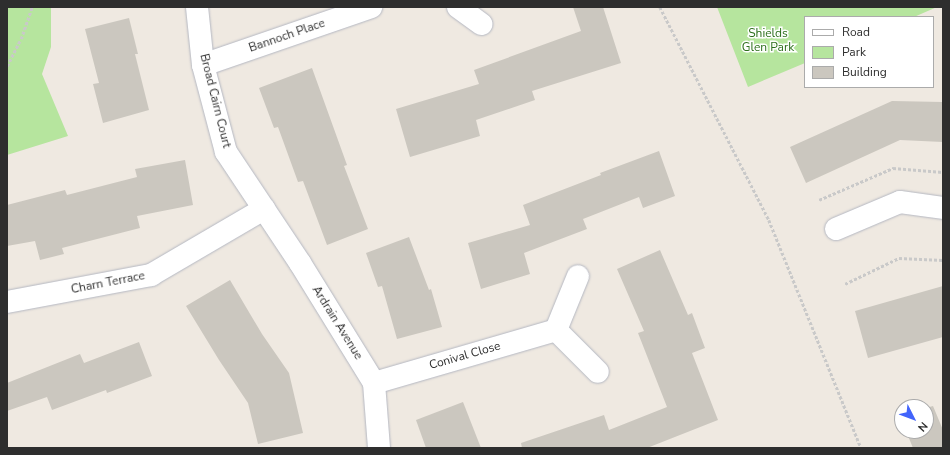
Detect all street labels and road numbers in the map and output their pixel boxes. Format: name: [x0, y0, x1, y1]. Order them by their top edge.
street label: Bannoch Place: [247, 16, 327, 56]
street label: Broad Cairn Court: [196, 52, 234, 150]
street label: Charn Terrace: [70, 269, 146, 297]
street label: Ardrain Avenue: [309, 284, 365, 362]
street label: Conival Close: [428, 339, 502, 373]

